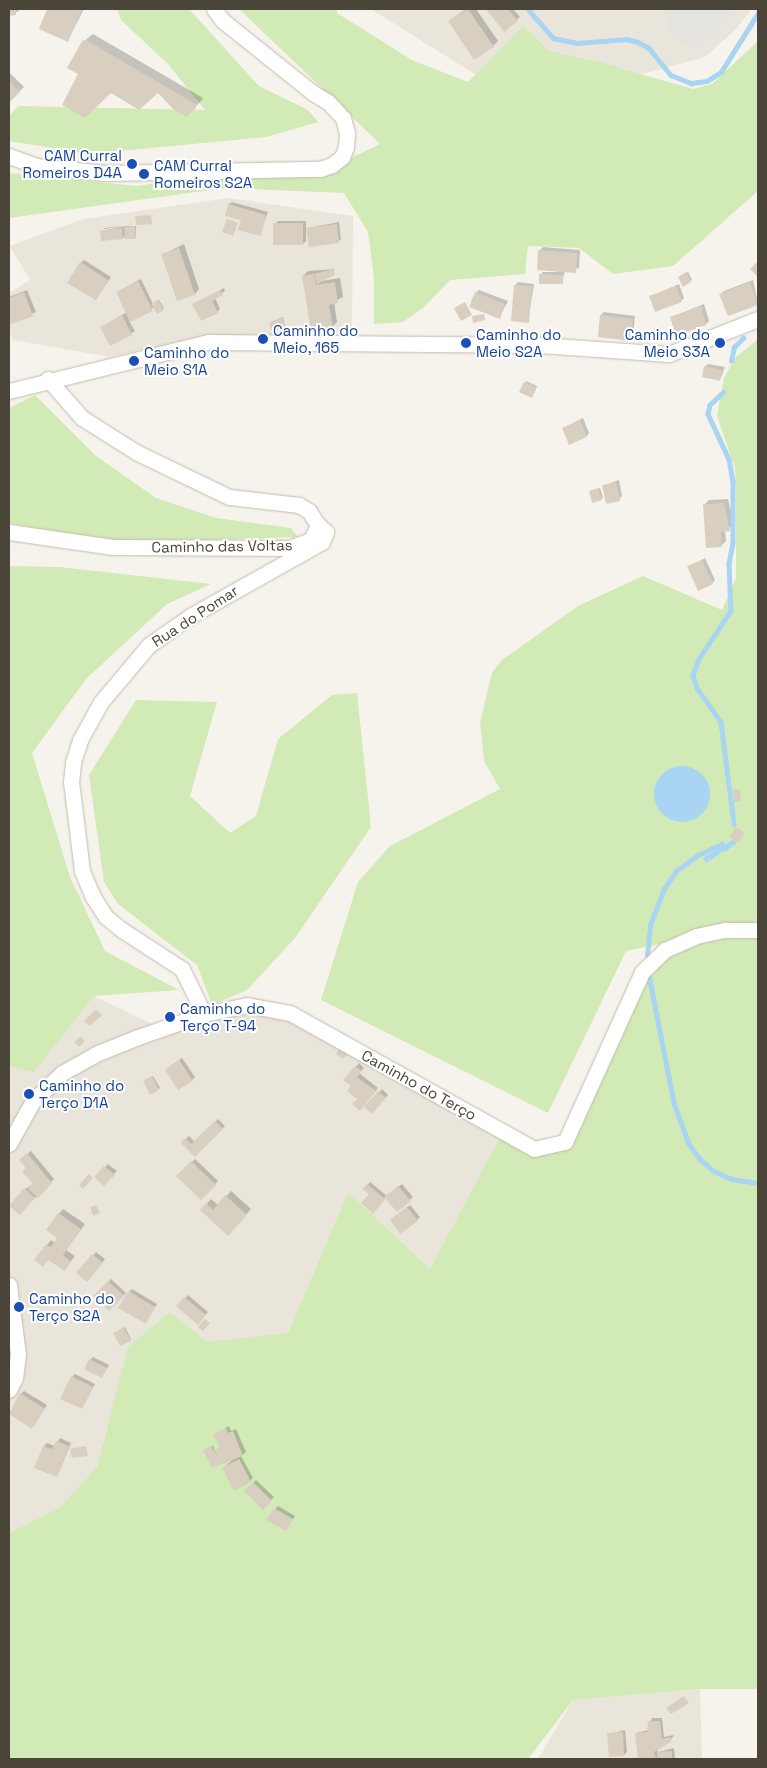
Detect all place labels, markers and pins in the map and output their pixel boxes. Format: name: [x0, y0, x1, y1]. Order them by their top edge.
place label: CAM Curral Romeiros D4A: [23, 146, 122, 181]
place label: CAM Curral Romeiros S2A: [154, 156, 252, 191]
marker: CAM Curral Romeiros D4A: [126, 158, 138, 170]
marker: CAM Curral Romeiros S2A: [138, 168, 150, 180]
place label: Caminho do Meio, 165: [273, 321, 358, 356]
place label: Caminho do Meio S2A: [476, 325, 561, 360]
place label: Caminho do Meio S3A: [625, 325, 710, 360]
marker: Caminho do Meio, 165: [257, 333, 269, 345]
marker: Caminho do Meio S2A: [460, 337, 472, 349]
marker: Caminho do Meio S3A: [714, 337, 726, 349]
place label: Caminho do Meio S1A: [144, 343, 229, 378]
marker: Caminho do Meio S1A: [128, 355, 140, 367]
place label: Caminho do Terço T-94: [180, 999, 265, 1034]
marker: Caminho do Terço T-94: [164, 1011, 176, 1023]
place label: Caminho do Terço D1A: [39, 1076, 124, 1111]
marker: Caminho do Terço D1A: [23, 1088, 35, 1100]
place label: Caminho do Terço S2A: [29, 1289, 114, 1324]
marker: Caminho do Terço S2A: [13, 1301, 25, 1313]

